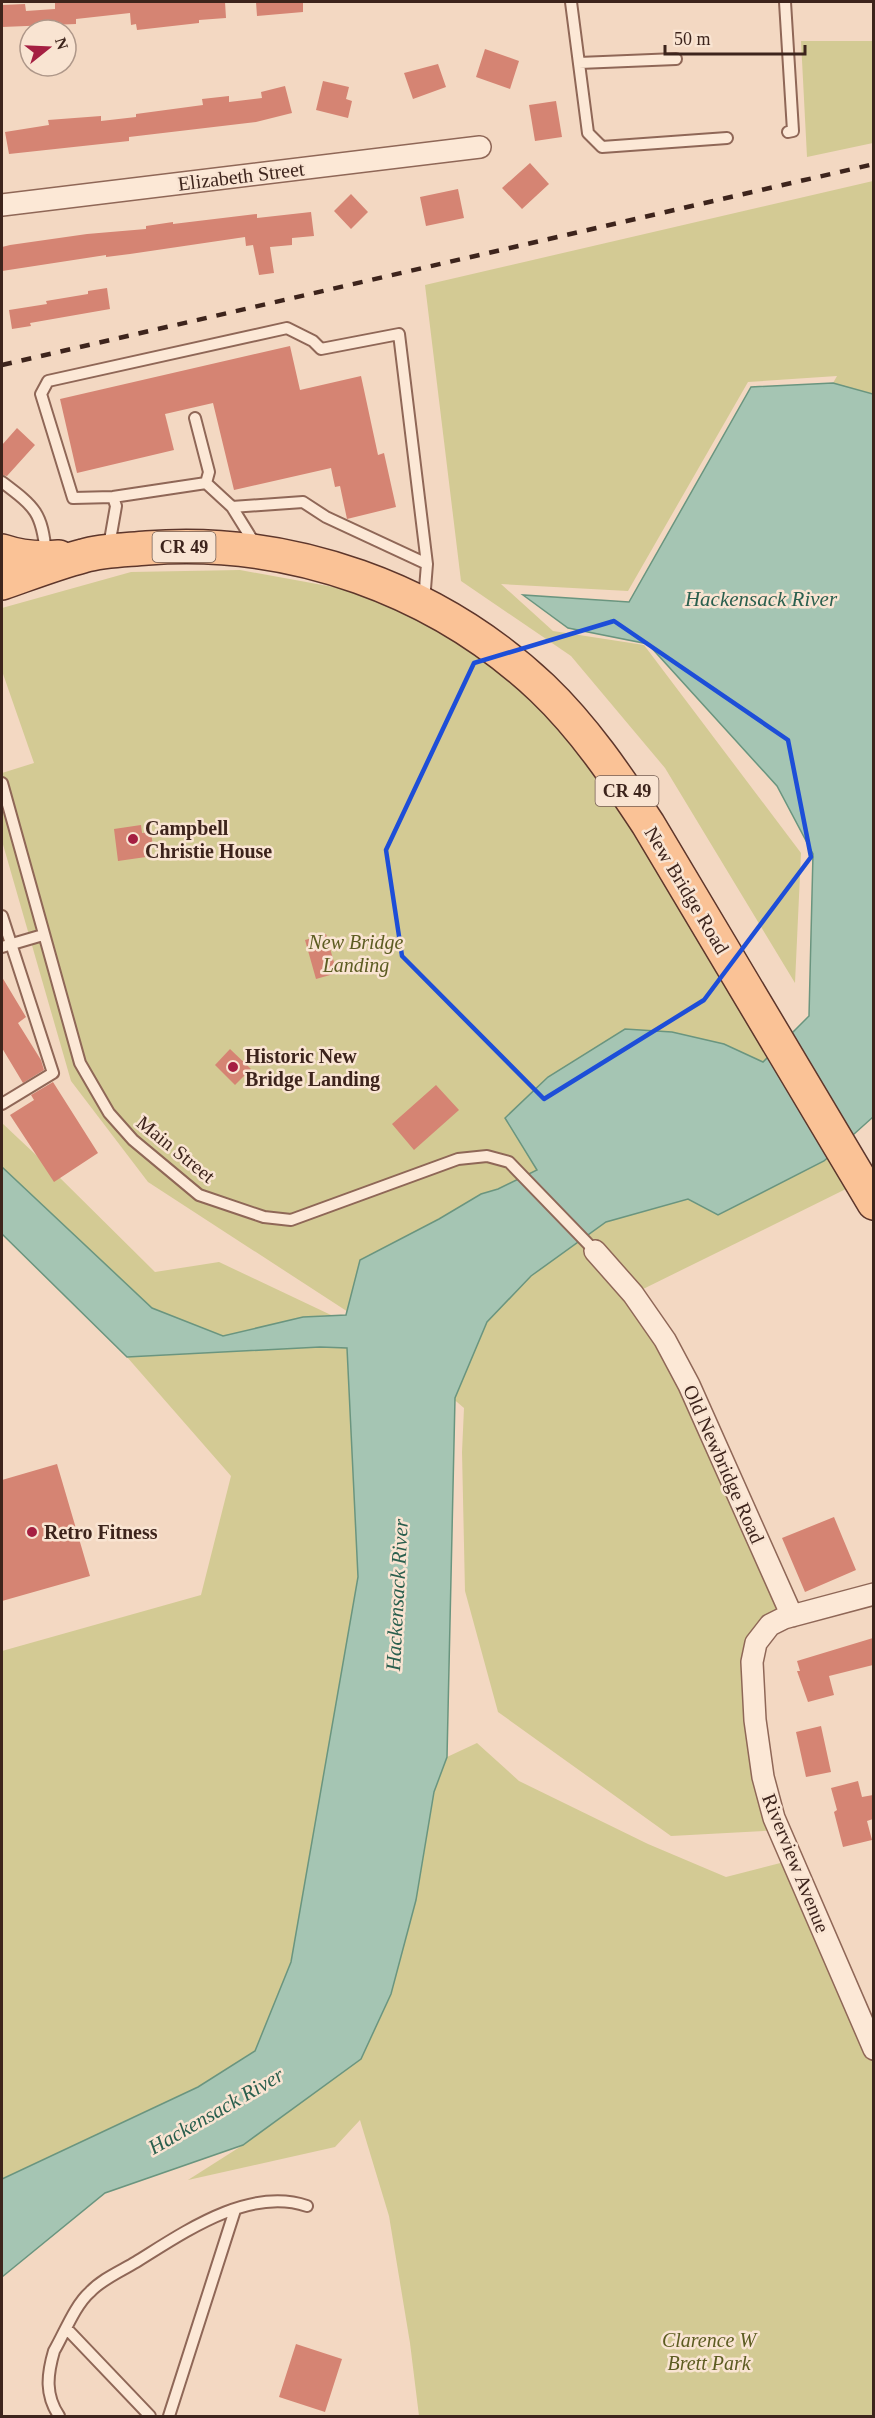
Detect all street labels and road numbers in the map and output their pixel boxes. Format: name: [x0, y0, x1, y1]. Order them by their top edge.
street label: Elizabeth Street: [177, 157, 306, 195]
road number: CR 49: [152, 532, 216, 562]
road number: CR 49: [596, 776, 658, 806]
street label: New Bridge Road: [640, 822, 734, 958]
street label: Main Street: [133, 1111, 220, 1187]
street label: Old Newbridge Road: [678, 1381, 769, 1547]
street label: Riverview Avenue: [758, 1790, 834, 1936]

